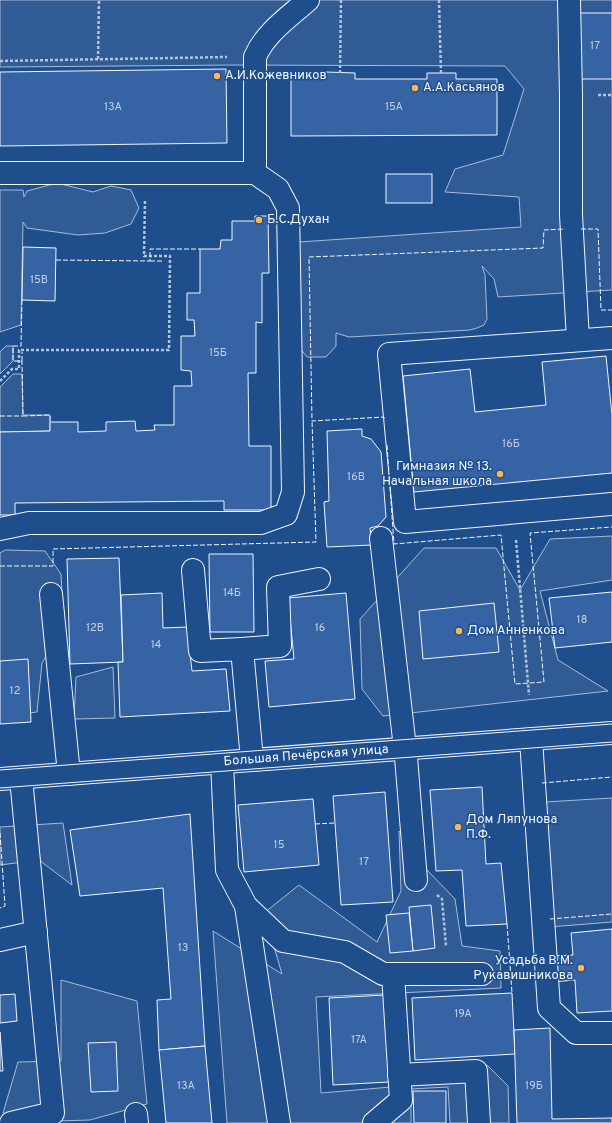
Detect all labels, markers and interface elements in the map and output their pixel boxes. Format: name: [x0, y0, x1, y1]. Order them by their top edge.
house number: 17: [590, 39, 600, 53]
place label: А.И.Кожевников: [225, 68, 327, 84]
marker: А.И.Кожевников: [212, 71, 222, 81]
place label: А.А.Касьянов: [423, 80, 505, 96]
marker: А.А.Касьянов: [410, 83, 420, 93]
house number: 13А: [104, 100, 122, 114]
house number: 15А: [385, 100, 403, 114]
place label: Б.С.Духан: [267, 212, 329, 228]
marker: Б.С.Духан: [254, 215, 264, 225]
house number: 15В: [30, 273, 48, 287]
house number: 15Б: [209, 346, 227, 360]
house number: 16Б: [502, 437, 520, 451]
place label: Гимназия № 13. Начальная школа: [382, 459, 492, 490]
marker: Гимназия № 13. Начальная школа: [495, 469, 505, 479]
house number: 16В: [347, 470, 365, 484]
house number: 14Б: [223, 586, 241, 600]
house number: 18: [577, 613, 587, 627]
house number: 12В: [86, 621, 104, 635]
house number: 16: [315, 621, 325, 635]
place label: Дом Анненкова: [467, 623, 565, 639]
marker: Дом Анненкова: [454, 626, 464, 636]
house number: 14: [151, 638, 162, 652]
house number: 12: [10, 684, 20, 698]
street label: Большая Печёрская улица: [223, 742, 389, 770]
place label: Дом Ляпунова П.Ф.: [466, 812, 557, 843]
marker: Дом Ляпунова П.Ф.: [453, 822, 463, 832]
house number: 15: [274, 838, 285, 852]
house number: 17: [359, 855, 369, 869]
house number: 13: [178, 941, 188, 955]
place label: Усадьба В.М. Рукавишникова: [473, 953, 573, 984]
marker: Усадьба В.М. Рукавишникова: [576, 963, 586, 973]
house number: 19А: [454, 1007, 472, 1021]
house number: 17А: [351, 1033, 367, 1047]
house number: 13А: [177, 1079, 195, 1093]
house number: 19Б: [525, 1079, 543, 1093]

